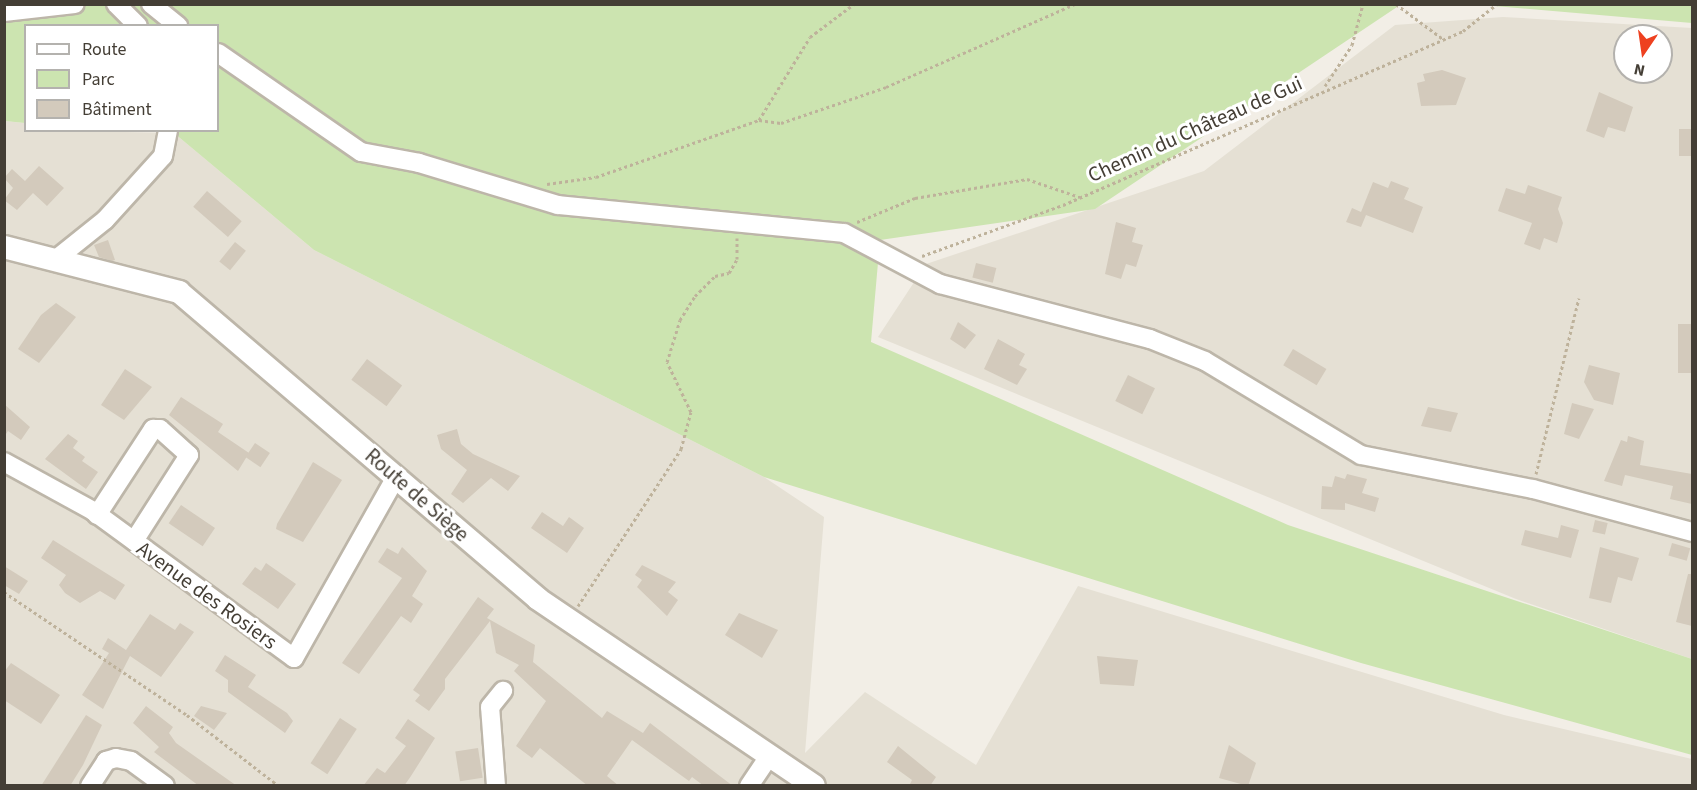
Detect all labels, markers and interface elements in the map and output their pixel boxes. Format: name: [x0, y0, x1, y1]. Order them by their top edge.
legend: [24, 24, 219, 132]
north arrow: [1613, 24, 1673, 84]
text: Route: [82, 37, 126, 62]
text: N: [1632, 58, 1647, 82]
text: Parc: [82, 67, 115, 92]
street label: Chemin du Château de Gui: [1084, 70, 1306, 188]
text: Bâtiment: [82, 97, 152, 122]
street label: Route de Siège: [360, 443, 474, 547]
street label: Avenue des Rosiers: [132, 536, 282, 654]

